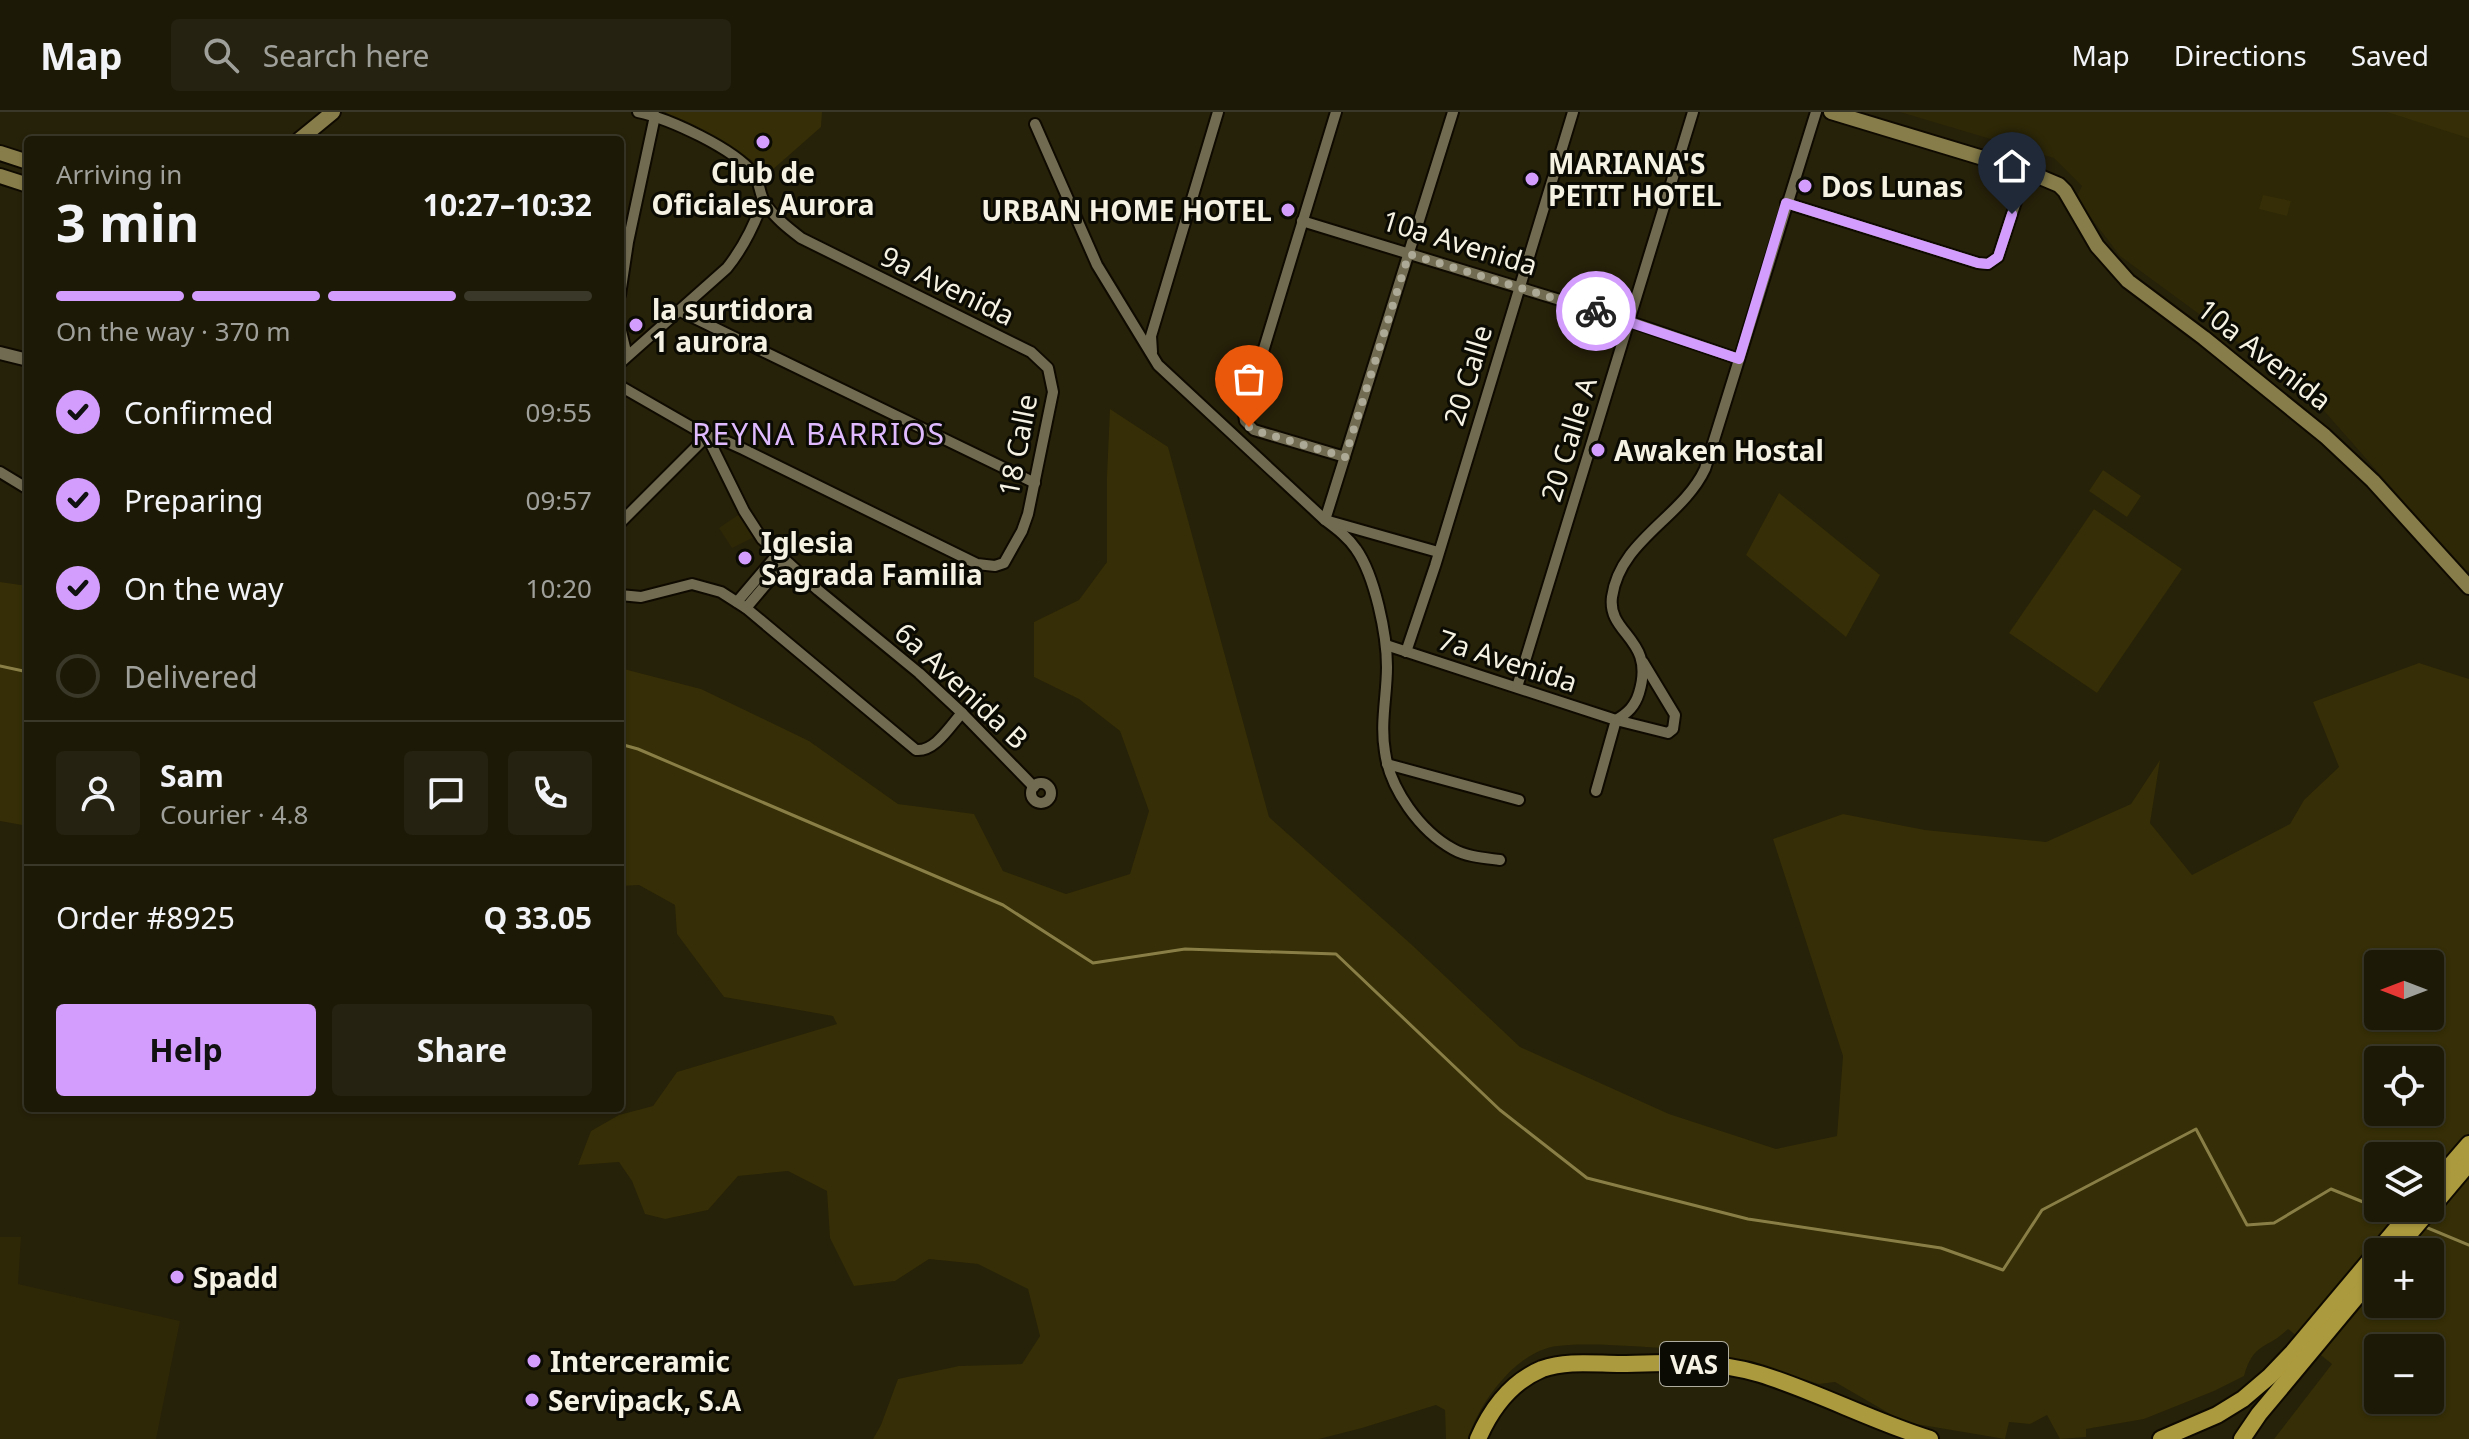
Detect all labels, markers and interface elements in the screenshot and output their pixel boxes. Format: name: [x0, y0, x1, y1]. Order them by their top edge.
search box: [171, 19, 731, 91]
text: Map: [40, 29, 123, 81]
icon: search: [199, 33, 243, 77]
text: Search here: [263, 35, 430, 76]
text: Map: [2071, 36, 2130, 74]
text: Directions: [2174, 36, 2307, 74]
text: Saved: [2351, 36, 2429, 74]
pin: [1978, 132, 2046, 214]
marker: Club de Oficiales Aurora: [754, 133, 772, 151]
place label: MARIANA'S PETIT HOTEL: [1548, 144, 1722, 214]
icon: home: [1990, 144, 2034, 188]
place label: Club de Oficiales Aurora: [651, 153, 875, 223]
text: Arriving in: [56, 156, 182, 192]
place label: Dos Lunas: [1821, 167, 1963, 205]
marker: MARIANA'S PETIT HOTEL: [1523, 170, 1541, 188]
marker: Dos Lunas: [1796, 177, 1814, 195]
text: 10:27–10:32: [423, 184, 592, 225]
text: 3 min: [56, 186, 199, 257]
place label: URBAN HOME HOTEL: [981, 191, 1272, 229]
street label: 10a Avenida: [1378, 200, 1542, 284]
marker: URBAN HOME HOTEL: [1279, 201, 1297, 219]
street label: 9a Avenida: [875, 236, 1021, 334]
courier: [1556, 271, 1636, 351]
icon: bike: [1574, 289, 1618, 333]
place label: la surtidora 1 aurora: [652, 290, 814, 360]
street label: 10a Avenida: [2190, 290, 2340, 418]
text: On the way · 370 m: [56, 313, 290, 349]
marker: la surtidora 1 aurora: [627, 316, 645, 334]
street label: 20 Calle: [1434, 320, 1500, 430]
pin: [1215, 345, 1283, 427]
icon: bag: [1227, 357, 1271, 401]
street label: 20 Calle A: [1531, 372, 1605, 506]
icon: check: [56, 390, 100, 434]
street label: 18 Calle: [989, 391, 1045, 499]
text: Confirmed: [124, 392, 274, 433]
text: 09:55: [526, 394, 592, 430]
district label: REYNA BARRIOS: [692, 413, 946, 454]
place label: Awaken Hostal: [1614, 431, 1824, 469]
marker: Awaken Hostal: [1589, 441, 1607, 459]
icon: check: [56, 478, 100, 522]
text: Preparing: [124, 480, 263, 521]
text: 09:57: [526, 482, 592, 518]
place label: Iglesia Sagrada Familia: [761, 523, 983, 593]
marker: Iglesia Sagrada Familia: [736, 549, 754, 567]
icon: check: [56, 566, 100, 610]
text: On the way: [124, 568, 284, 609]
text: 10:20: [526, 570, 592, 606]
street label: 6a Avenida B: [887, 613, 1037, 757]
street label: 7a Avenida: [1433, 620, 1583, 700]
text: Delivered: [124, 656, 258, 697]
button: person: [56, 751, 140, 835]
button: chat: [404, 751, 488, 835]
button: phone: [508, 751, 592, 835]
text: Sam: [160, 755, 224, 796]
text: Courier · 4.8: [160, 796, 308, 832]
text: Order #8925: [56, 897, 235, 938]
text: Q 33.05: [483, 897, 592, 938]
north arrow: [2364, 950, 2444, 1030]
map controls: [2364, 950, 2444, 1414]
button: Help: [56, 1004, 316, 1096]
button: Share: [332, 1004, 592, 1096]
button: locate: [2364, 1046, 2444, 1126]
button: layers: [2364, 1142, 2444, 1222]
button: +: [2364, 1238, 2444, 1318]
place label: Spadd: [193, 1258, 278, 1296]
marker: Spadd: [168, 1268, 186, 1286]
button: −: [2364, 1334, 2444, 1414]
place label: Interceramic: [550, 1342, 730, 1380]
road number: VAS: [1660, 1342, 1728, 1386]
marker: Interceramic: [525, 1352, 543, 1370]
place label: Servipack, S.A: [548, 1381, 742, 1419]
marker: Servipack, S.A: [523, 1391, 541, 1409]

